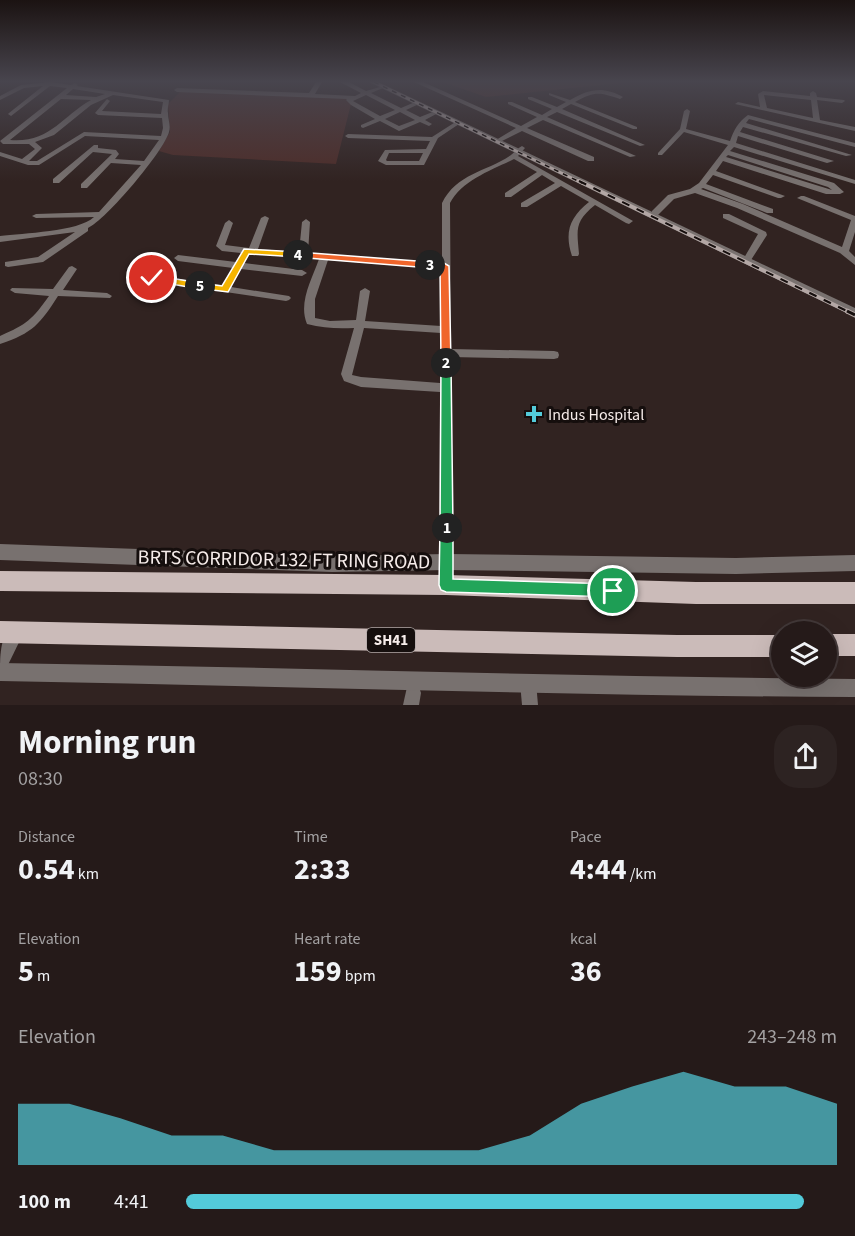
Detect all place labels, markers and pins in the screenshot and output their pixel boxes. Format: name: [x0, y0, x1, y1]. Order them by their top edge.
pin: 4: [283, 240, 313, 270]
pin: 3: [415, 250, 445, 280]
pin: [126, 252, 177, 303]
pin: 5: [185, 271, 215, 301]
pin: 2: [431, 348, 461, 378]
place label: Indus Hospital: [548, 404, 644, 426]
marker: Indus Hospital: [525, 405, 543, 423]
pin: 1: [432, 513, 462, 543]
pin: [587, 565, 638, 616]

